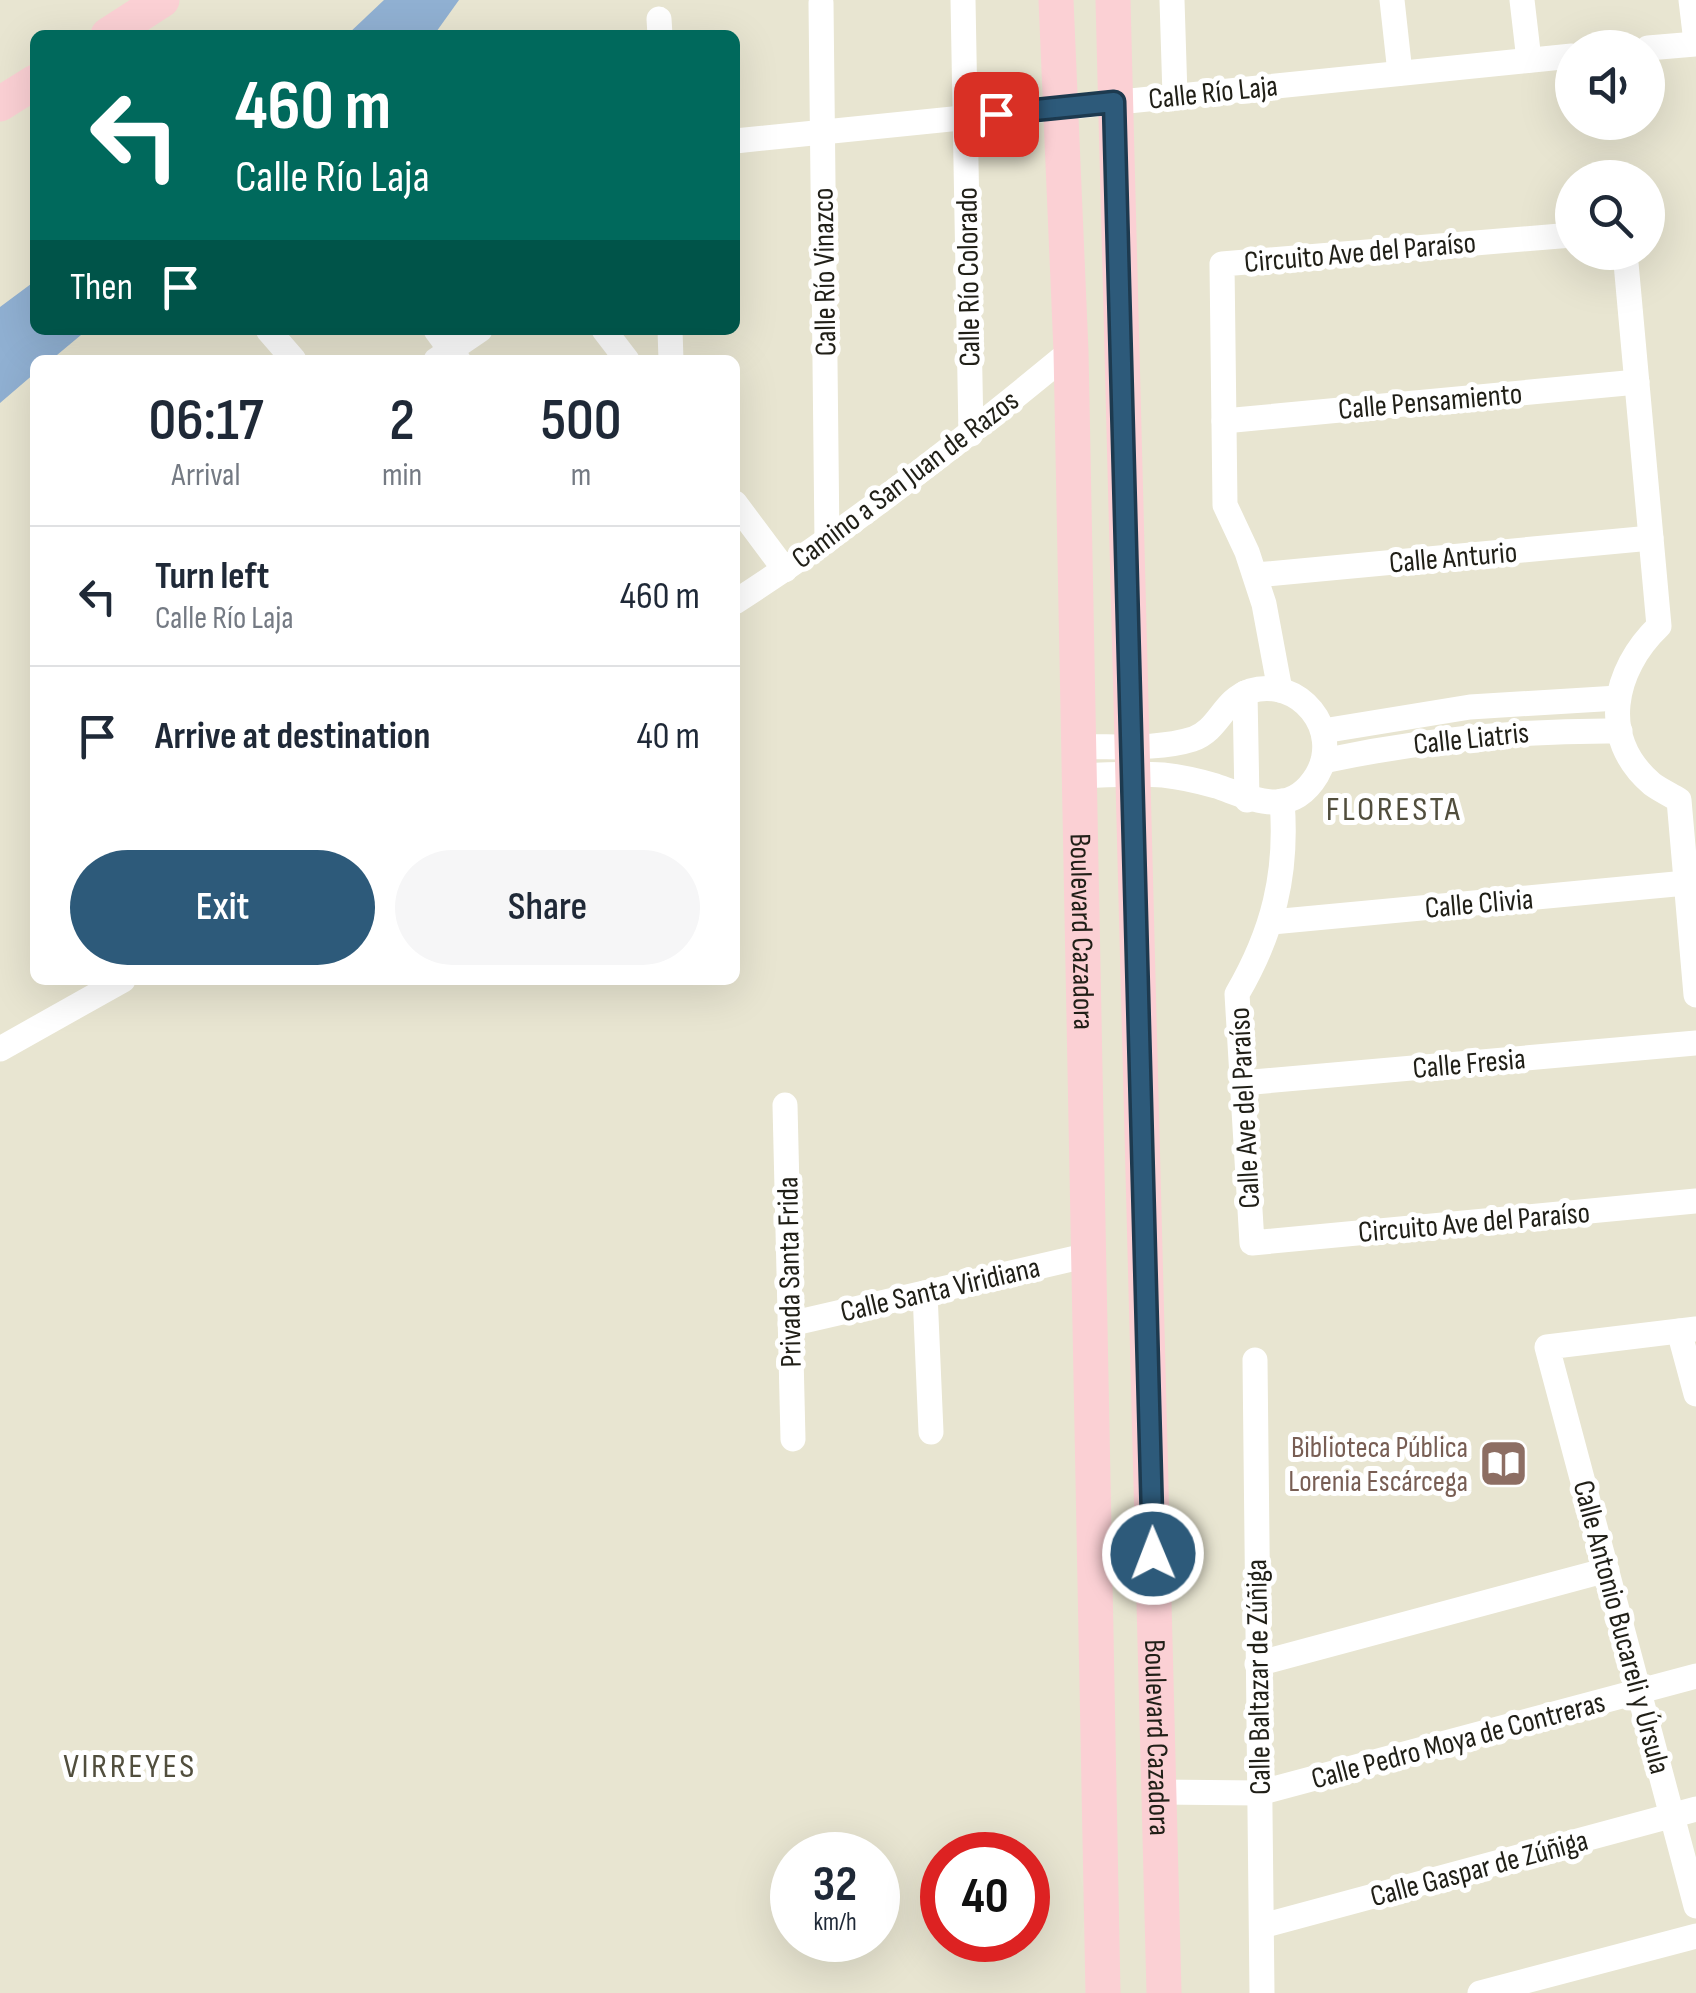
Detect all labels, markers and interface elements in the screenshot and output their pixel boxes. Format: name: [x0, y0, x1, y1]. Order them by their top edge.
map controls: [1555, 30, 1665, 270]
button: sound: [1555, 30, 1665, 140]
text: 460 m: [235, 65, 391, 149]
street label: Calle Río Laja: [1147, 68, 1280, 118]
icon: left: [70, 70, 200, 200]
pin: [954, 72, 1039, 157]
icon: arrive: [969, 87, 1024, 142]
text: Calle Río Laja: [235, 150, 430, 205]
button: search: [1555, 160, 1665, 270]
street label: Calle Río Vinazco: [806, 187, 844, 356]
street label: Calle Río Colorado: [949, 187, 989, 367]
street label: Circuito Ave del Paraíso: [1243, 225, 1477, 281]
icon: arrive: [153, 260, 208, 315]
text: Then: [70, 265, 133, 310]
street label: Calle Pensamiento: [1337, 376, 1524, 428]
street label: Camino a San Juan de Razos: [785, 383, 1026, 577]
text: 06:17: [148, 385, 264, 457]
text: 2: [389, 385, 415, 457]
text: 500: [541, 385, 622, 457]
text: Arrival: [172, 456, 240, 495]
text: min: [382, 456, 422, 495]
text: m: [571, 456, 591, 495]
street label: Calle Anturio: [1388, 534, 1519, 582]
text: Turn left: [155, 554, 269, 599]
icon: left: [70, 569, 125, 624]
text: 460 m: [620, 574, 700, 619]
text: Calle Río Laja: [155, 599, 293, 638]
icon: arrive: [70, 709, 125, 764]
text: Arrive at destination: [155, 714, 430, 759]
text: 40 m: [637, 714, 700, 759]
street label: Calle Liatris: [1412, 715, 1531, 763]
district label: FLORESTA: [1326, 788, 1462, 831]
street label: Boulevard Cazadora: [1061, 833, 1101, 1030]
button: Exit: [70, 850, 375, 965]
button: Share: [395, 850, 700, 965]
street label: Calle Clivia: [1423, 881, 1535, 927]
street label: Calle Ave del Paraíso: [1222, 1006, 1268, 1209]
street label: Calle Fresia: [1411, 1041, 1527, 1087]
street label: Privada Santa Frida: [770, 1176, 810, 1368]
street label: Circuito Ave del Paraíso: [1357, 1195, 1591, 1251]
street label: Calle Santa Viridiana: [837, 1250, 1043, 1330]
place label: Biblioteca Pública Lorenia Escárcega: [1288, 1430, 1468, 1500]
library icon: Biblioteca Pública Lorenia Escárcega: [1477, 1438, 1529, 1490]
street label: Calle Antonio Bucareli y Úrsula: [1564, 1476, 1678, 1778]
position arrow: [1101, 1502, 1205, 1606]
street label: Calle Baltazar de Zúñiga: [1239, 1559, 1279, 1795]
street label: Boulevard Cazadora: [1136, 1639, 1177, 1836]
street label: Calle Pedro Moya de Contreras: [1307, 1684, 1609, 1798]
district label: VIRREYES: [63, 1745, 197, 1788]
street label: Calle Gaspar de Zúñiga: [1367, 1823, 1592, 1915]
speed limit sign: 40: [920, 1832, 1050, 1962]
text: 32: [813, 1855, 857, 1915]
text: km/h: [813, 1907, 857, 1938]

